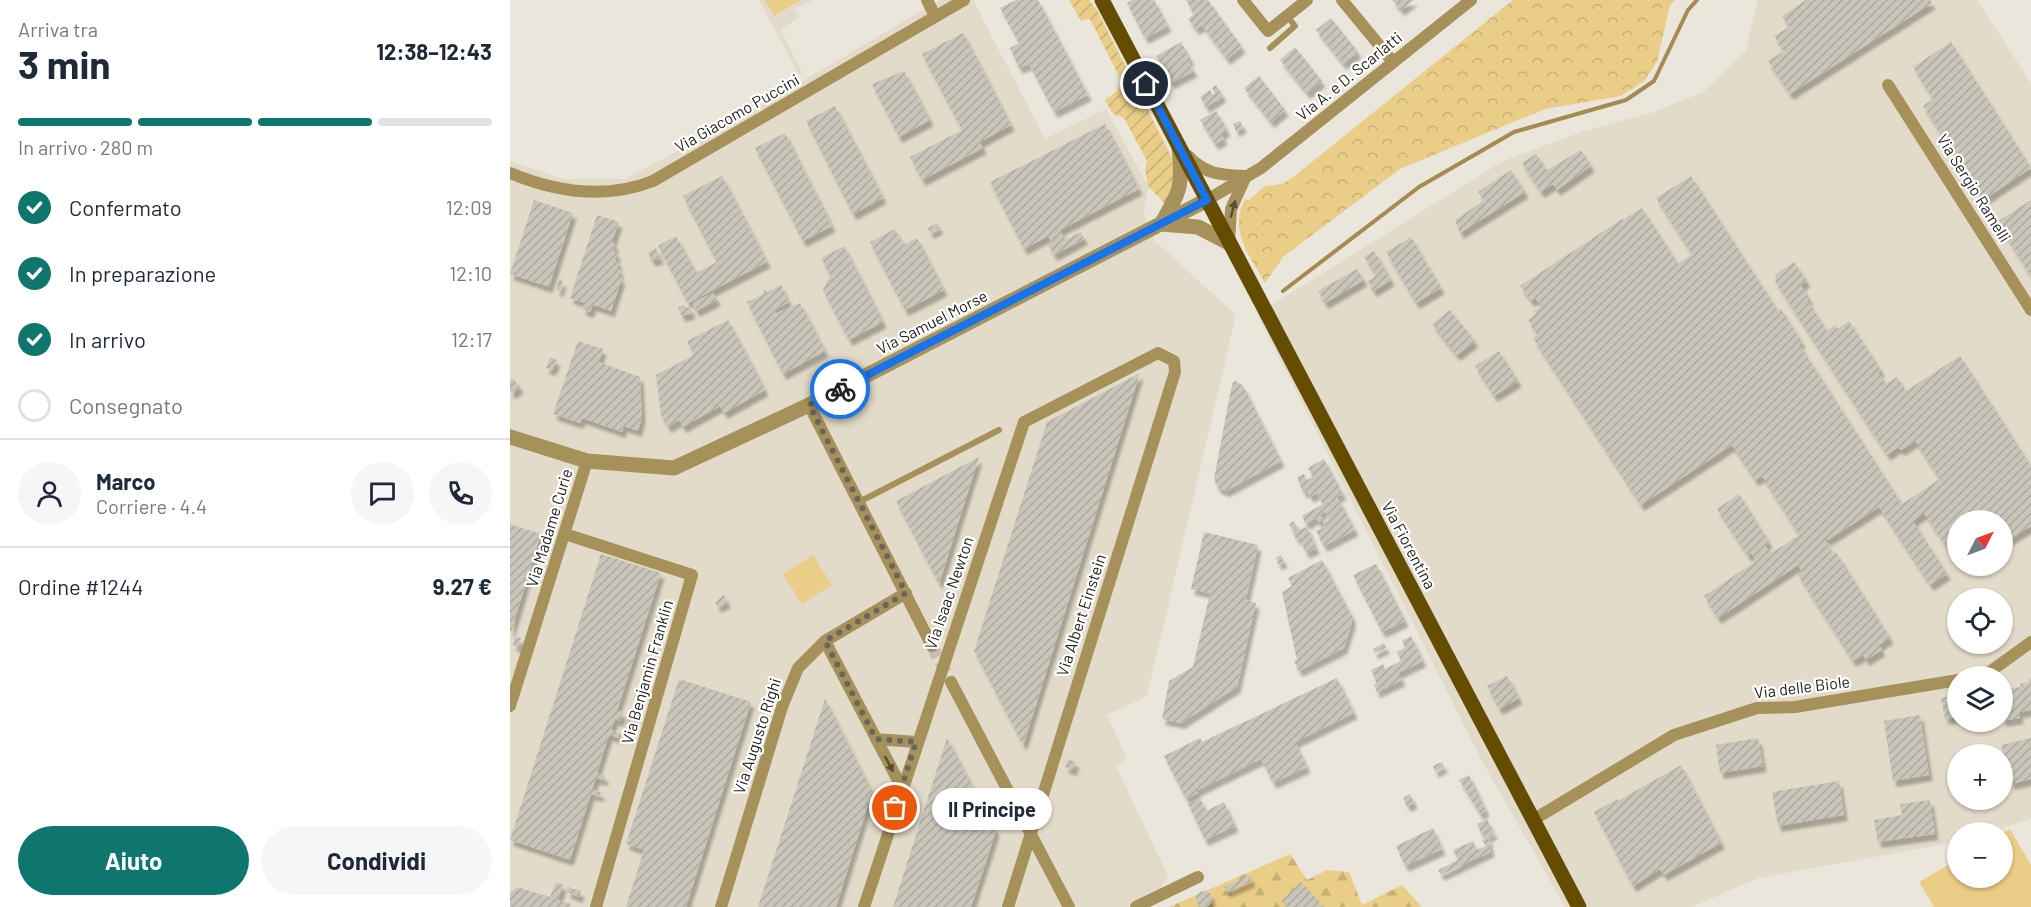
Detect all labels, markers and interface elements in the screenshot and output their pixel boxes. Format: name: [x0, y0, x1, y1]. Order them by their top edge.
text: Arriva tra: [18, 17, 98, 41]
street label: Via A. e D. Scarlatti: [1292, 27, 1405, 124]
text: 12:38–12:43: [376, 38, 492, 64]
text: 3 min: [18, 40, 111, 87]
pin: [1120, 58, 1171, 109]
icon: home: [1129, 67, 1162, 100]
street label: Via Giacomo Puccini: [671, 69, 802, 156]
street label: Via Sergio Ramelli: [1934, 130, 2015, 245]
text: In arrivo · 280 m: [18, 135, 153, 159]
icon: check: [18, 191, 51, 224]
text: Confermato: [69, 194, 182, 220]
text: 12:09: [446, 195, 492, 219]
one-way arrow: [1229, 200, 1239, 218]
icon: check: [18, 257, 51, 290]
text: In preparazione: [69, 260, 216, 286]
text: 12:10: [449, 261, 492, 285]
street label: Via Samuel Morse: [873, 285, 990, 358]
icon: check: [18, 323, 51, 356]
text: In arrivo: [69, 326, 146, 352]
text: 12:17: [451, 327, 492, 351]
courier: [810, 359, 870, 419]
icon: bike: [824, 373, 857, 406]
text: Consegnato: [69, 392, 183, 418]
button: person: [18, 462, 81, 525]
button: chat: [351, 462, 414, 525]
button: phone: [429, 462, 492, 525]
street label: Via Madame Curie: [521, 466, 576, 589]
text: Marco: [96, 468, 155, 494]
text: Corriere · 4.4: [96, 494, 207, 518]
street label: Via Fiorentina: [1378, 498, 1440, 592]
north arrow: [1947, 510, 2013, 576]
map controls: [1947, 510, 2013, 888]
street label: Via Isaac Newton: [920, 534, 977, 652]
street label: Via Albert Einstein: [1052, 551, 1109, 678]
text: Ordine #1244: [18, 573, 143, 599]
text: 9.27 €: [433, 573, 492, 599]
button: locate: [1947, 588, 2013, 654]
street label: Via Benjamin Franklin: [617, 598, 676, 746]
button: layers: [1947, 666, 2013, 732]
street label: Via delle Biole: [1753, 671, 1851, 702]
street label: Via Augusto Righi: [729, 676, 784, 796]
button: +: [1947, 744, 2013, 810]
one-way arrow: [884, 756, 894, 773]
pin: [869, 782, 920, 833]
callout: Il Principe: [931, 787, 1051, 829]
icon: bag: [878, 791, 911, 824]
text: Il Principe: [948, 797, 1036, 821]
button: −: [1947, 822, 2013, 888]
button: Aiuto: [18, 826, 249, 895]
button: Condividi: [261, 826, 492, 895]

